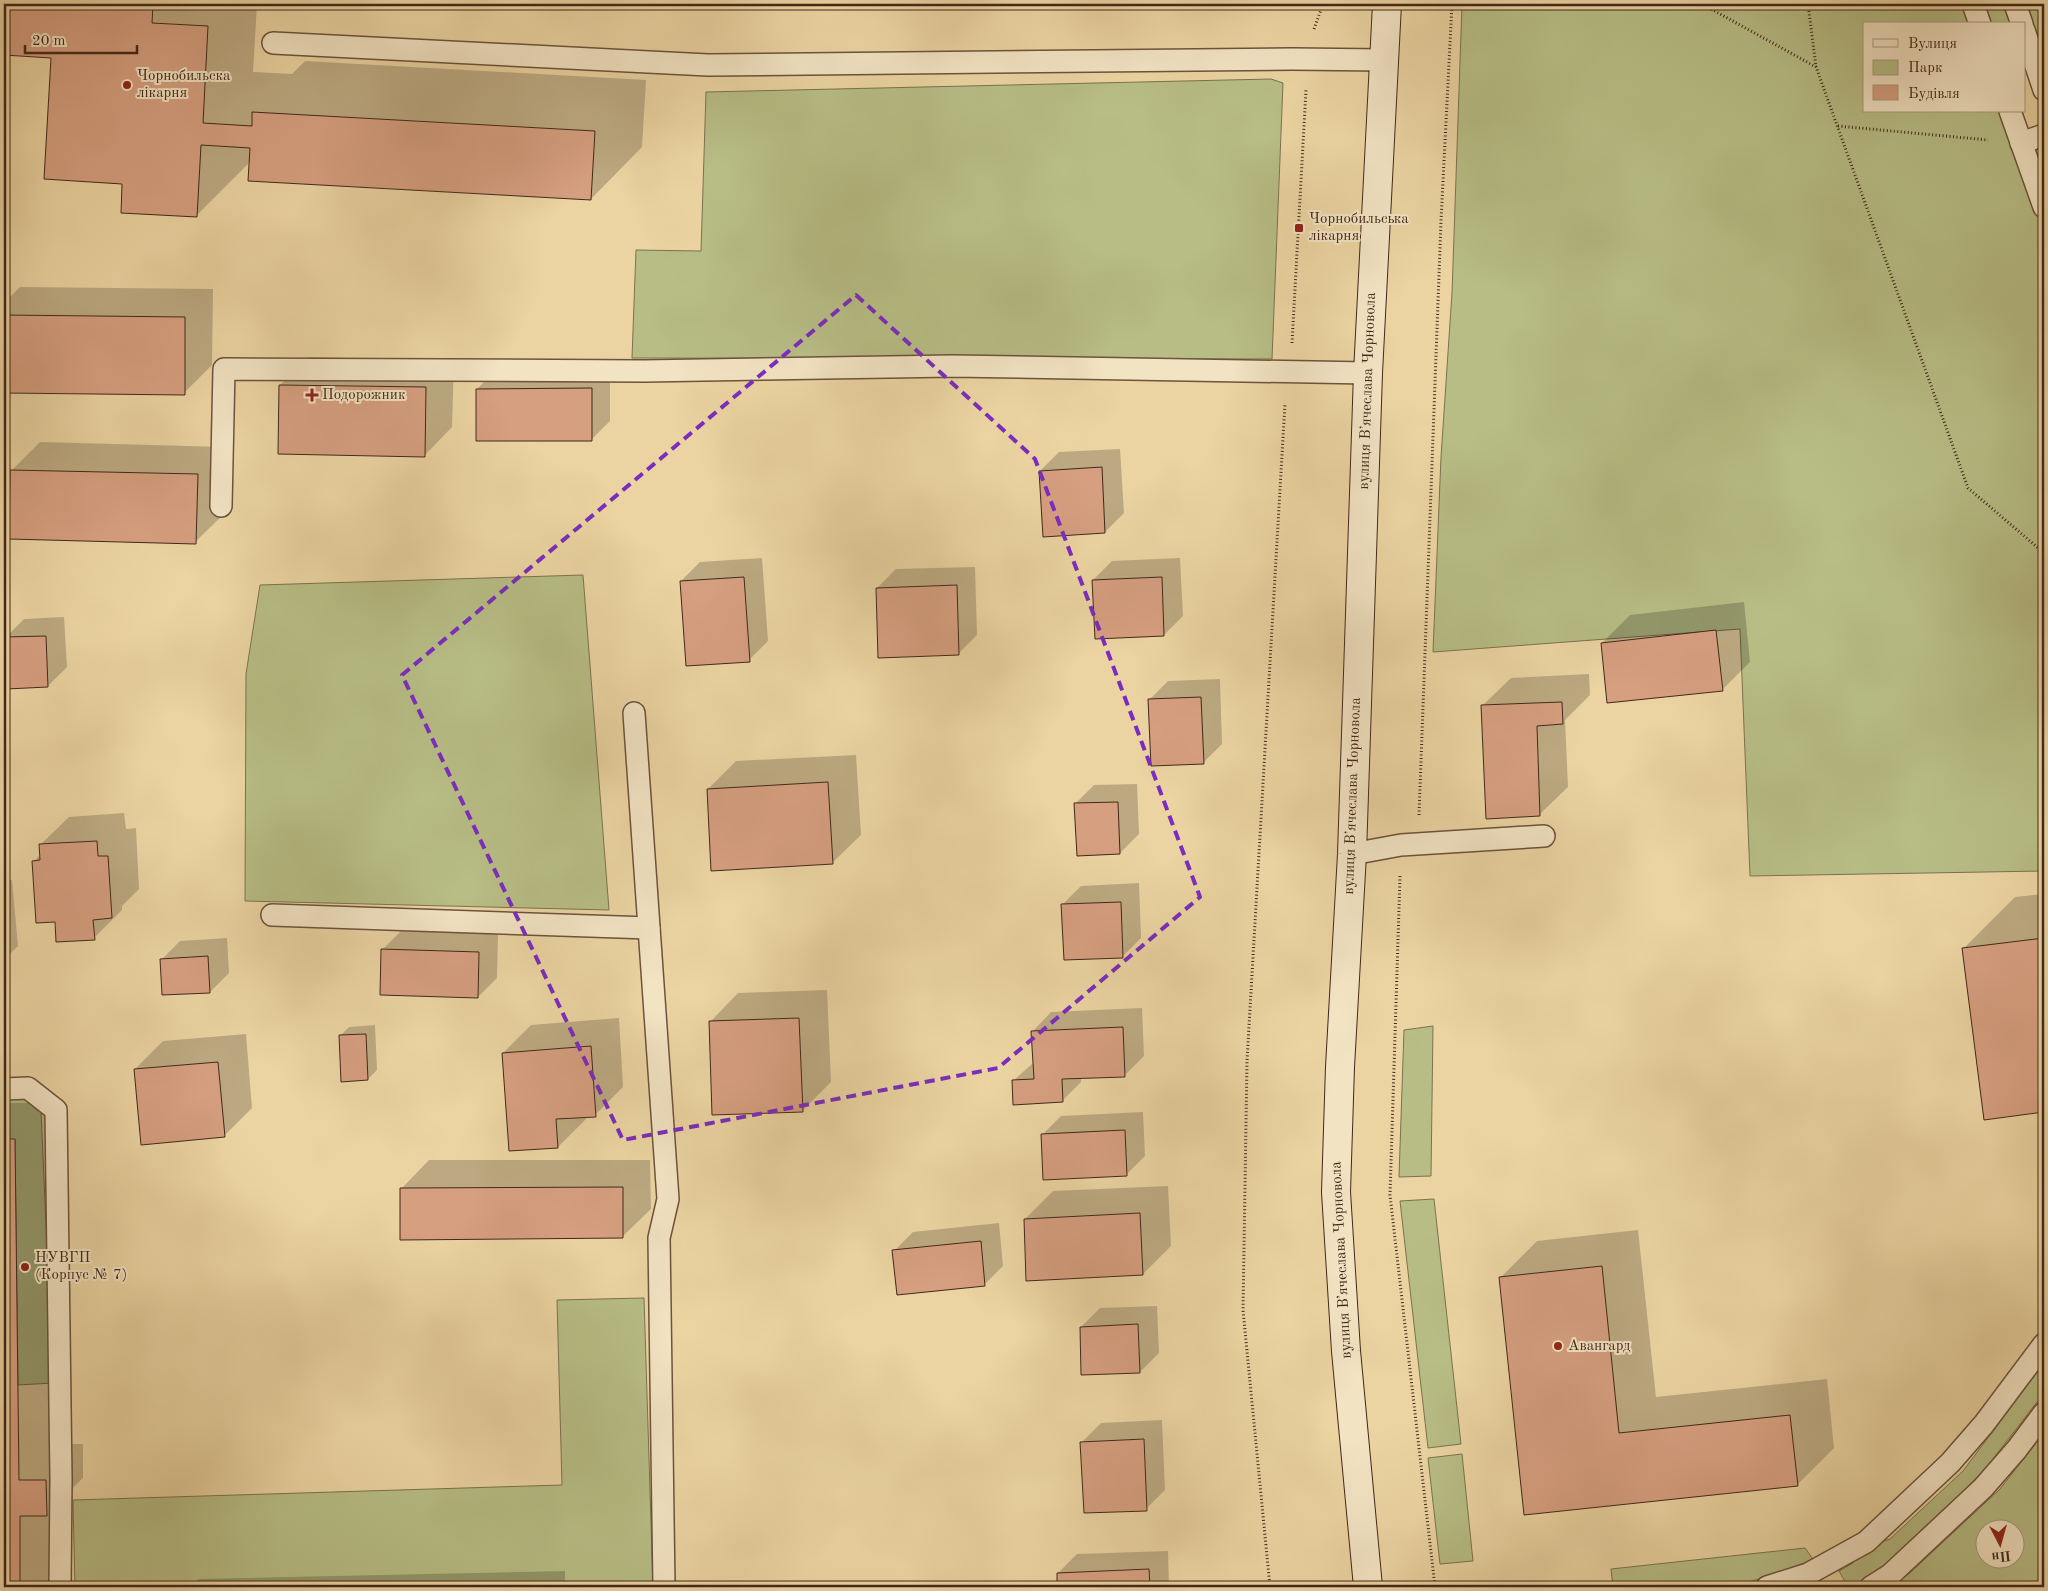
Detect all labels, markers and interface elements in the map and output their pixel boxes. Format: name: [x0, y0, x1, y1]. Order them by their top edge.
scale bar: [25, 22, 138, 54]
legend: [1863, 22, 2026, 112]
text: 20 m: [32, 34, 66, 49]
text: Вулиця: [1908, 37, 1957, 52]
text: Парк: [1908, 61, 1943, 76]
place label: Чорнобильска лікарня: [137, 69, 231, 101]
marker: Чорнобильска лікарня: [121, 79, 133, 91]
text: Будівля: [1908, 87, 1960, 102]
place label: Чорнобильська лікарня: [1309, 212, 1409, 244]
marker: Чорнобильська лікарня: [1293, 222, 1305, 234]
street label: вулиця Вʼячеслава Чорновола: [1357, 291, 1379, 490]
place label: Подорожник: [322, 388, 406, 403]
marker: Подорожник: [306, 389, 318, 401]
street label: вулиця Вʼячеслава Чорновола: [1342, 696, 1364, 895]
street label: вулиця Вʼячеслава Чорновола: [1329, 1160, 1355, 1359]
place label: НУВГП (Корпус № 7): [35, 1251, 127, 1283]
marker: НУВГП (Корпус № 7): [19, 1261, 31, 1273]
place label: Авангард: [1568, 1339, 1631, 1354]
marker: Авангард: [1552, 1340, 1564, 1352]
north arrow: [1976, 1518, 2026, 1568]
text: Пн: [1991, 1548, 2012, 1564]

